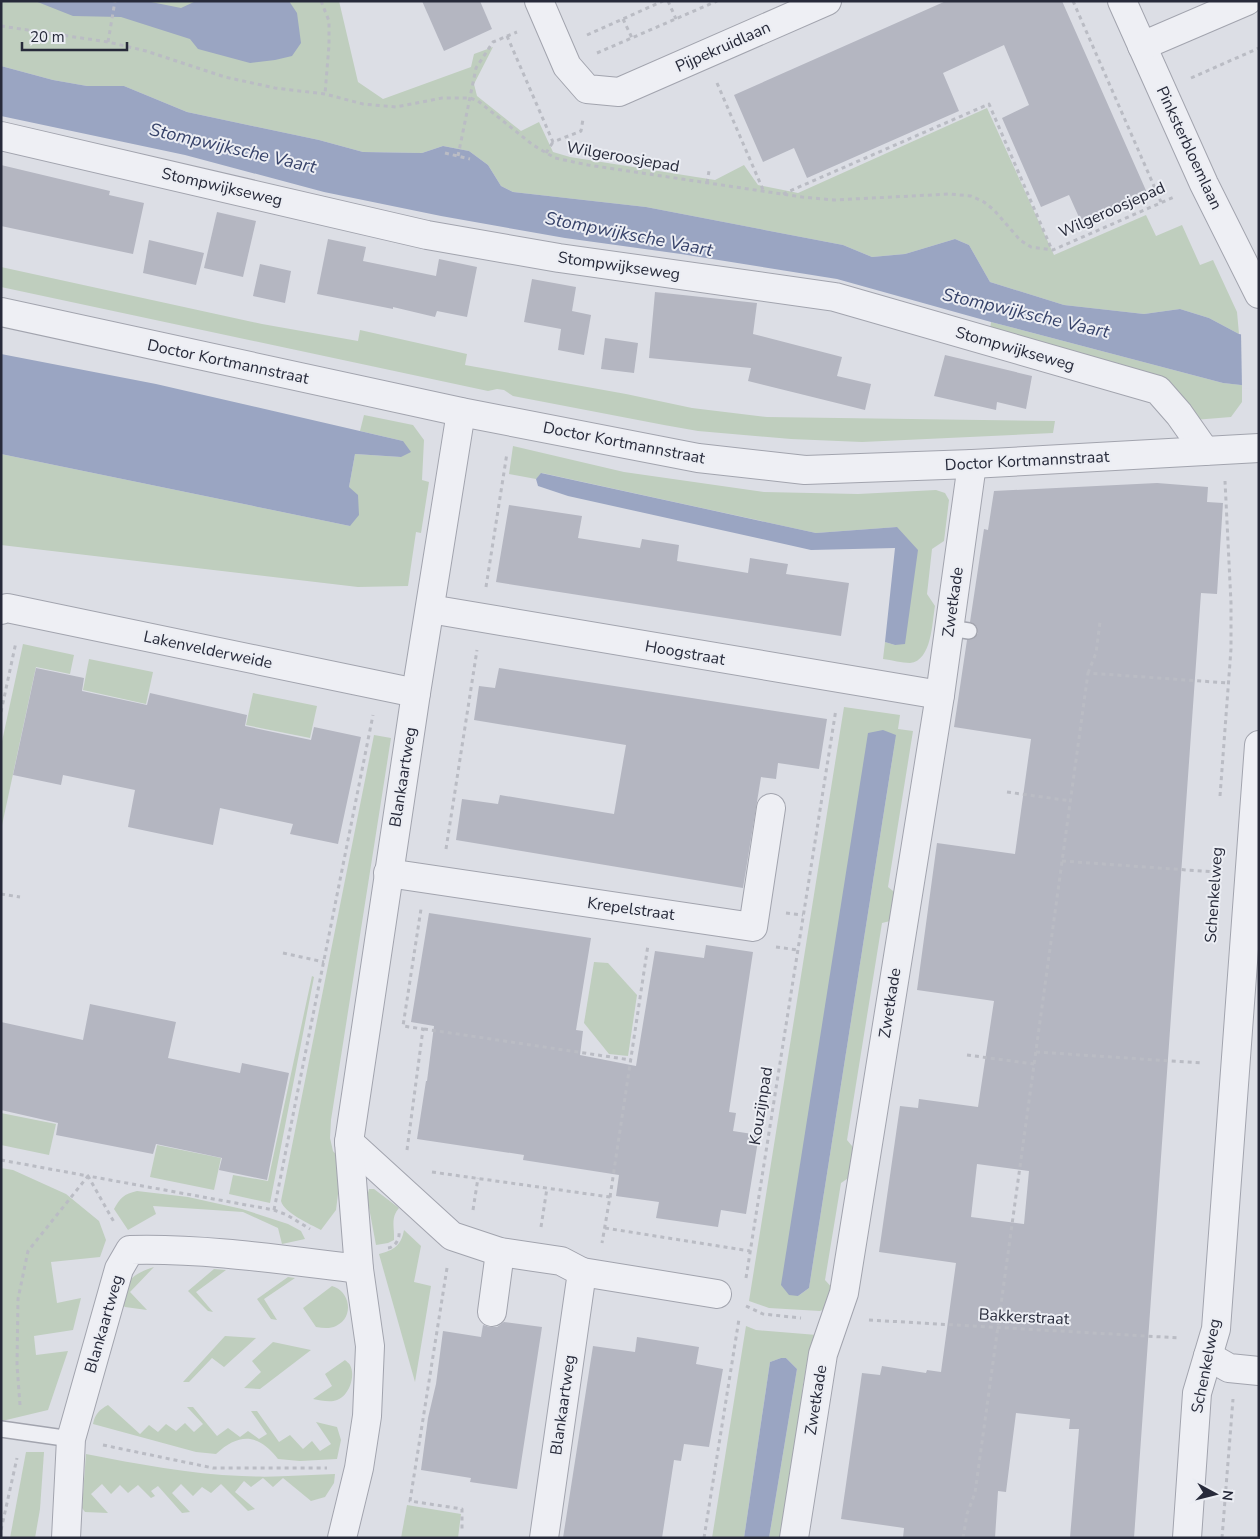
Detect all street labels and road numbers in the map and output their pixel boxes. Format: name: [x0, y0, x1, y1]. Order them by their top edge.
street label: Pijpekruidlaan: [672, 16, 774, 78]
street label: Pinksterbloemlaan: [1151, 83, 1227, 213]
street label: Wilgeroosjepad: [565, 136, 681, 178]
street label: Stompwijkseweg: [159, 162, 285, 212]
street label: Wilgeroosjepad: [1055, 177, 1169, 243]
street label: Stompwijkseweg: [556, 247, 682, 285]
street label: Stompwijkseweg: [953, 321, 1077, 377]
street label: Doctor Kortmannstraat: [145, 334, 311, 390]
street label: Doctor Kortmannstraat: [541, 416, 707, 470]
street label: Doctor Kortmannstraat: [944, 446, 1110, 476]
street label: Zwetkade: [937, 565, 969, 639]
street label: Lakenvelderweide: [142, 626, 274, 674]
street label: Hoogstraat: [643, 635, 727, 671]
street label: Blankaartweg: [384, 725, 422, 829]
street label: Schenkelweg: [1200, 846, 1228, 944]
street label: Krepelstraat: [586, 892, 677, 926]
street label: Zwetkade: [874, 966, 906, 1040]
street label: Kouzijnpad: [744, 1065, 778, 1147]
street label: Blankaartweg: [79, 1272, 129, 1376]
street label: Bakkerstraat: [978, 1304, 1070, 1330]
street label: Schenkelweg: [1186, 1317, 1226, 1415]
street label: Blankaartweg: [545, 1353, 581, 1457]
street label: Zwetkade: [800, 1363, 832, 1437]

